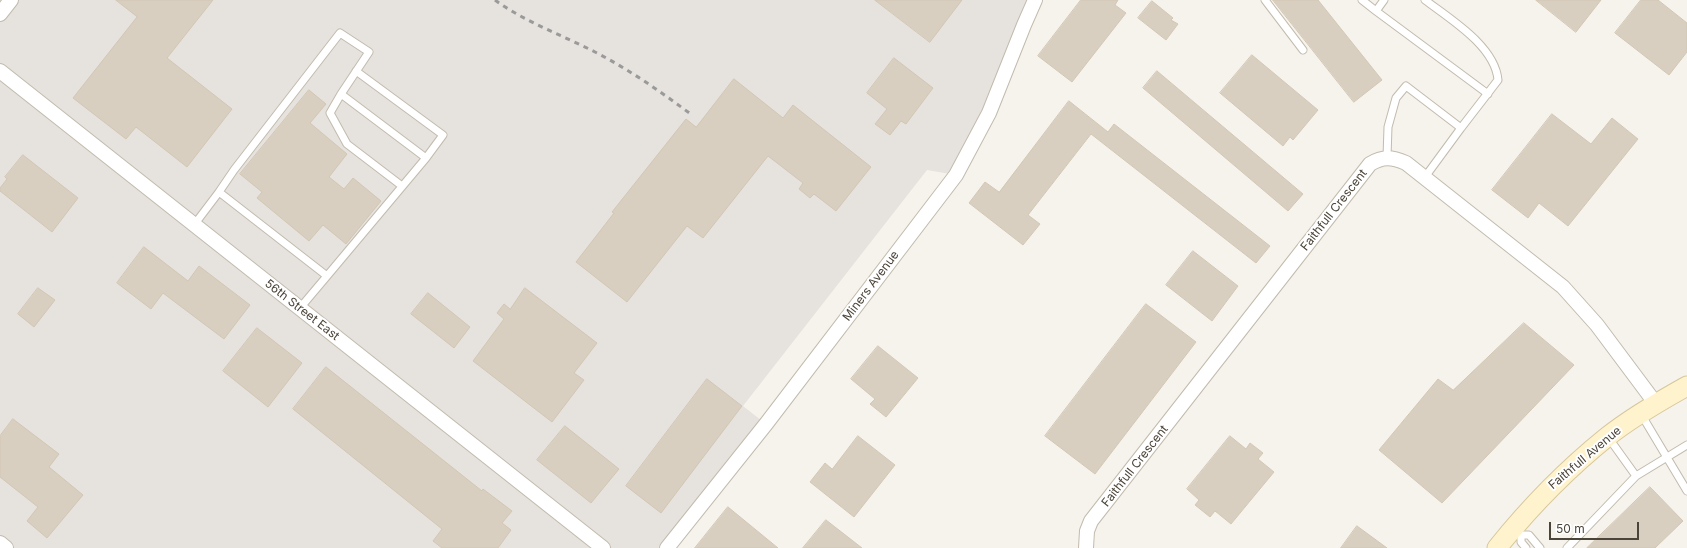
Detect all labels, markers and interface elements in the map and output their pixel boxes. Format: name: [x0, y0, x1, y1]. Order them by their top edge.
street label: Faithfull Crescent: [1298, 166, 1370, 254]
street label: Miners Avenue: [840, 248, 902, 324]
street label: 56th Street East: [262, 276, 342, 344]
street label: Faithfull Crescent: [1099, 422, 1171, 510]
street label: Faithfull Avenue: [1546, 423, 1624, 493]
scale bar: [1551, 514, 1641, 540]
text: 50 m: [1556, 521, 1585, 536]

